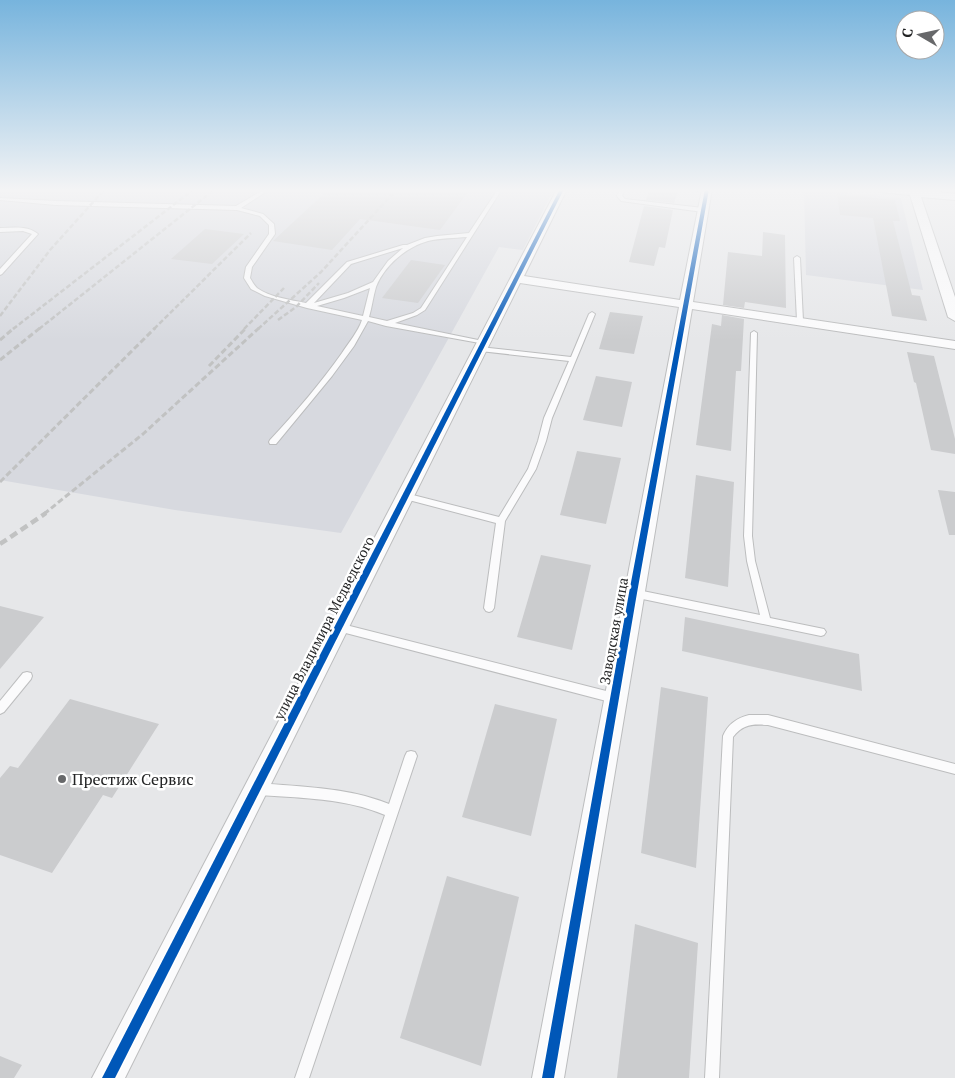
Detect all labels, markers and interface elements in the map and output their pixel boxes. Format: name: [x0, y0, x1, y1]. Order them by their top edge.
north arrow: [895, 10, 945, 60]
text: С: [897, 27, 917, 39]
street label: улица Владимира Медведского: [268, 532, 378, 724]
street label: Заводская улица: [595, 576, 632, 686]
place label: Престиж Сервис: [72, 768, 194, 790]
marker: Престиж Сервис: [56, 773, 68, 785]

